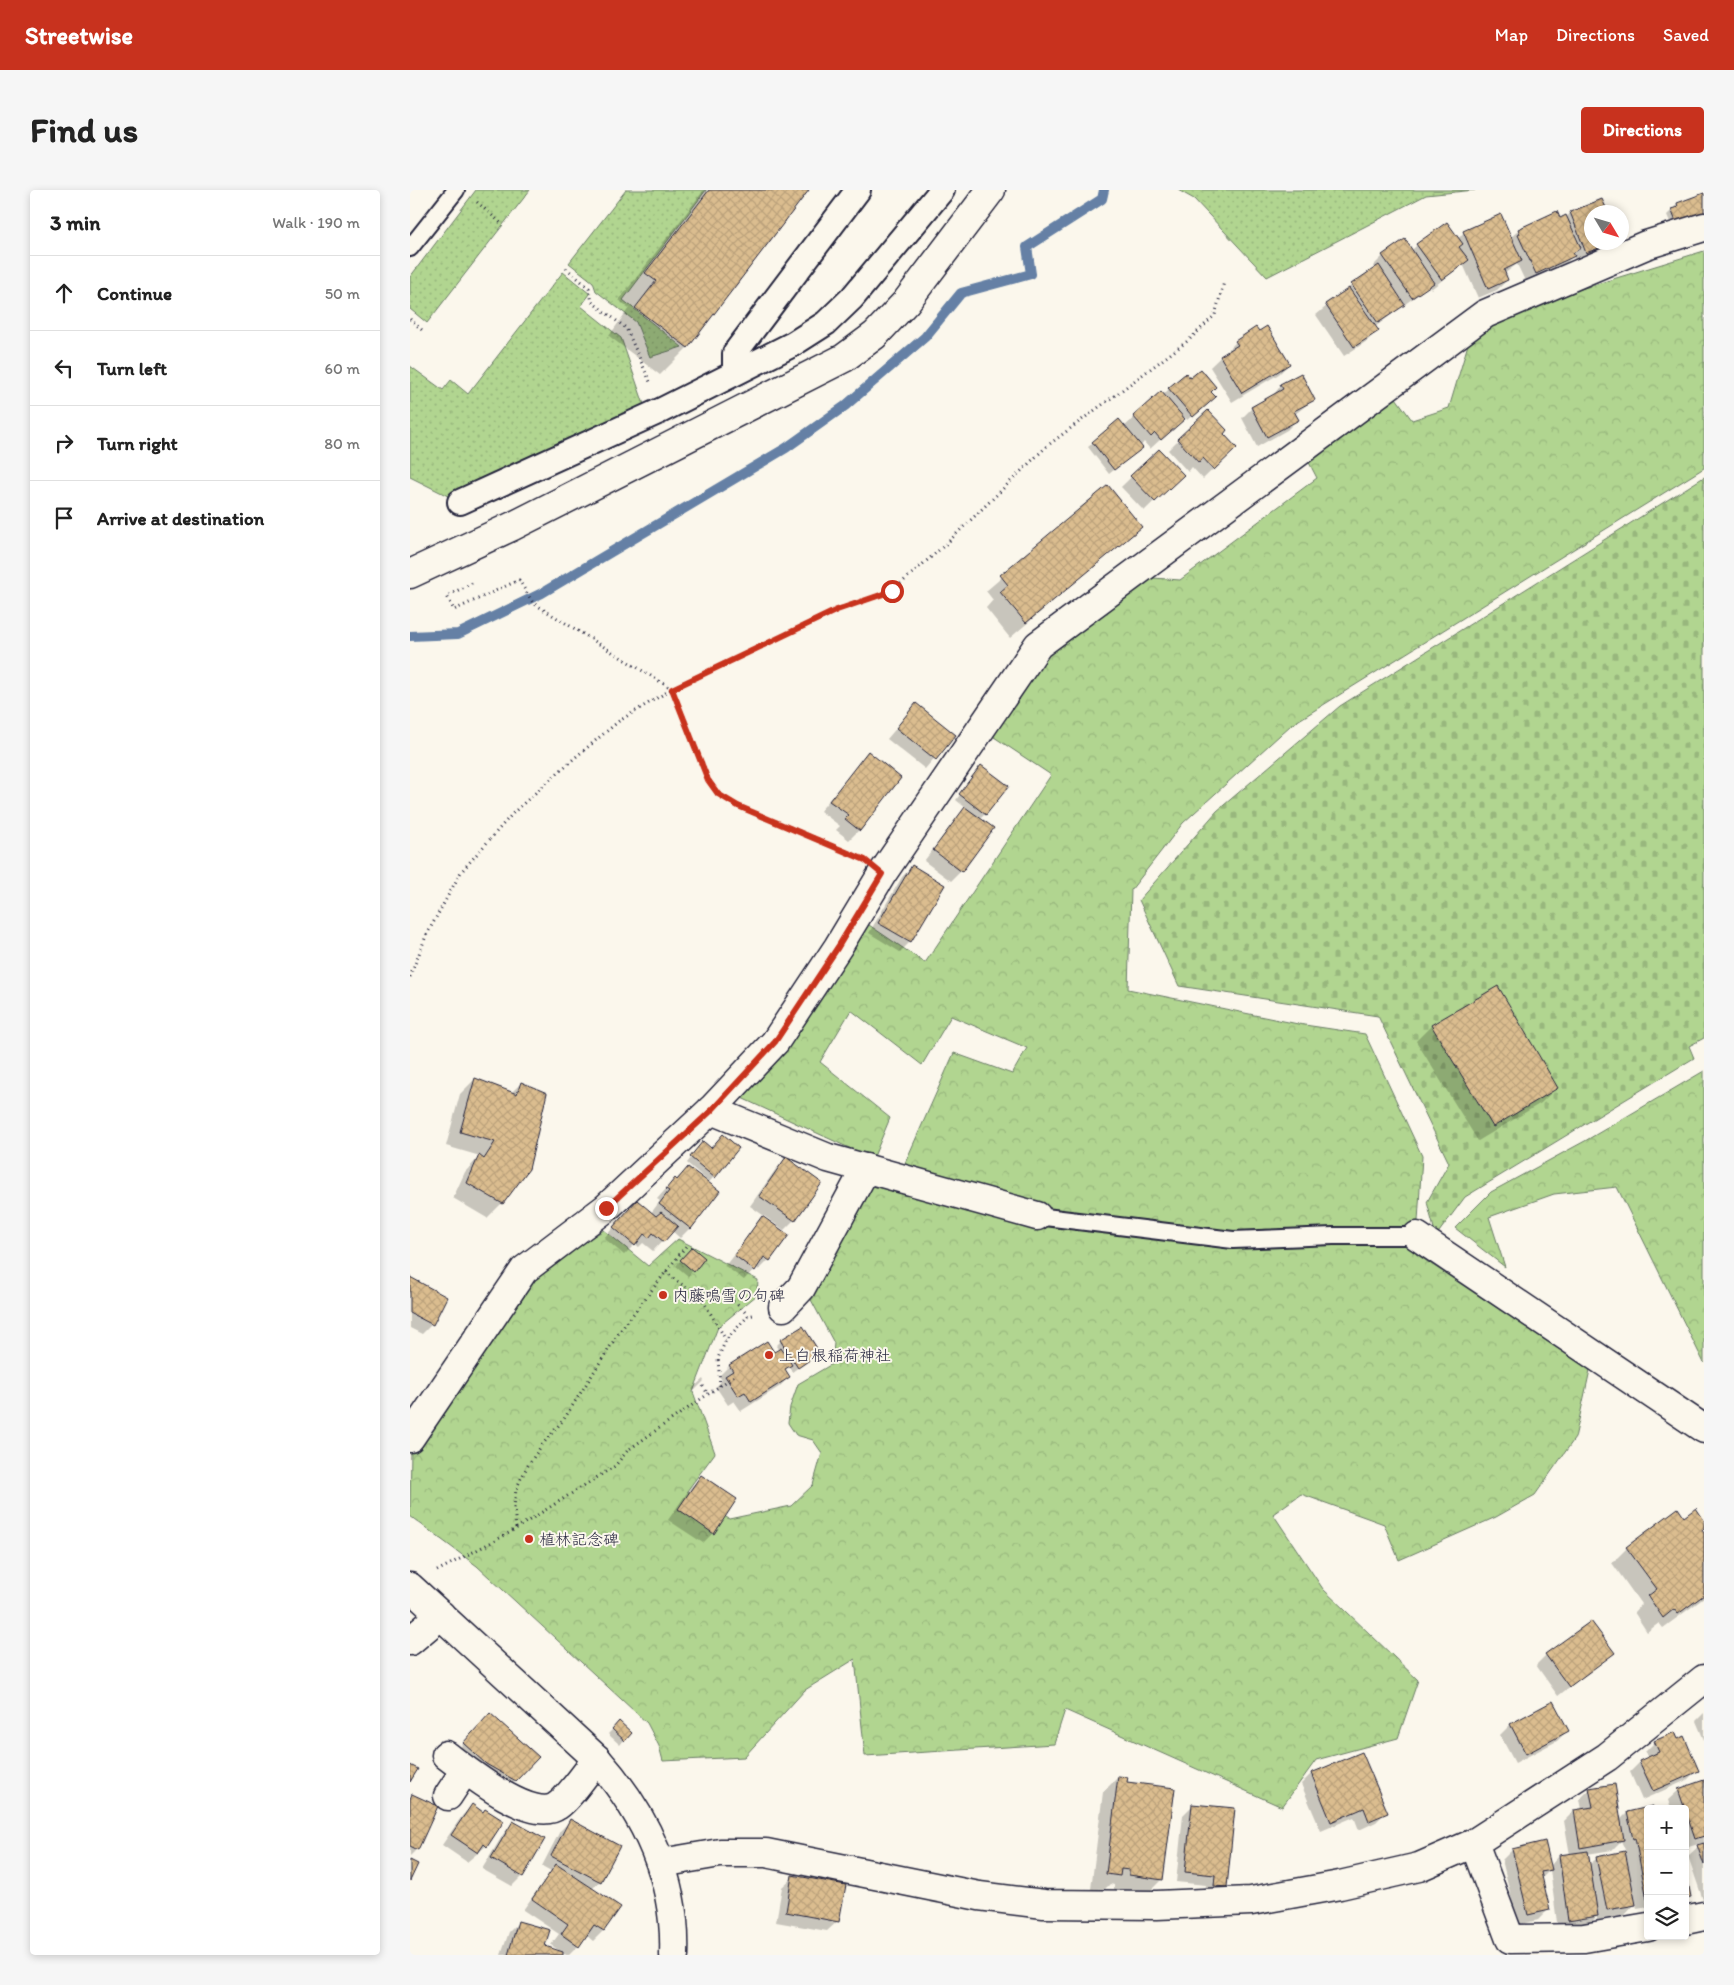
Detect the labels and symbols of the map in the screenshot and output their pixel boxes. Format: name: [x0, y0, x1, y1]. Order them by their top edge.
north arrow: [1584, 205, 1629, 250]
route start: [881, 580, 904, 603]
route end: [595, 1197, 618, 1220]
place label: 内藤鳴雪の句碑: [673, 1286, 785, 1305]
marker: 内藤鳴雪の句碑: [657, 1289, 669, 1301]
place label: 上白根稲荷神社: [779, 1346, 891, 1365]
marker: 上白根稲荷神社: [763, 1349, 775, 1361]
place label: 植林記念碑: [539, 1530, 619, 1549]
marker: 植林記念碑: [523, 1533, 535, 1545]

